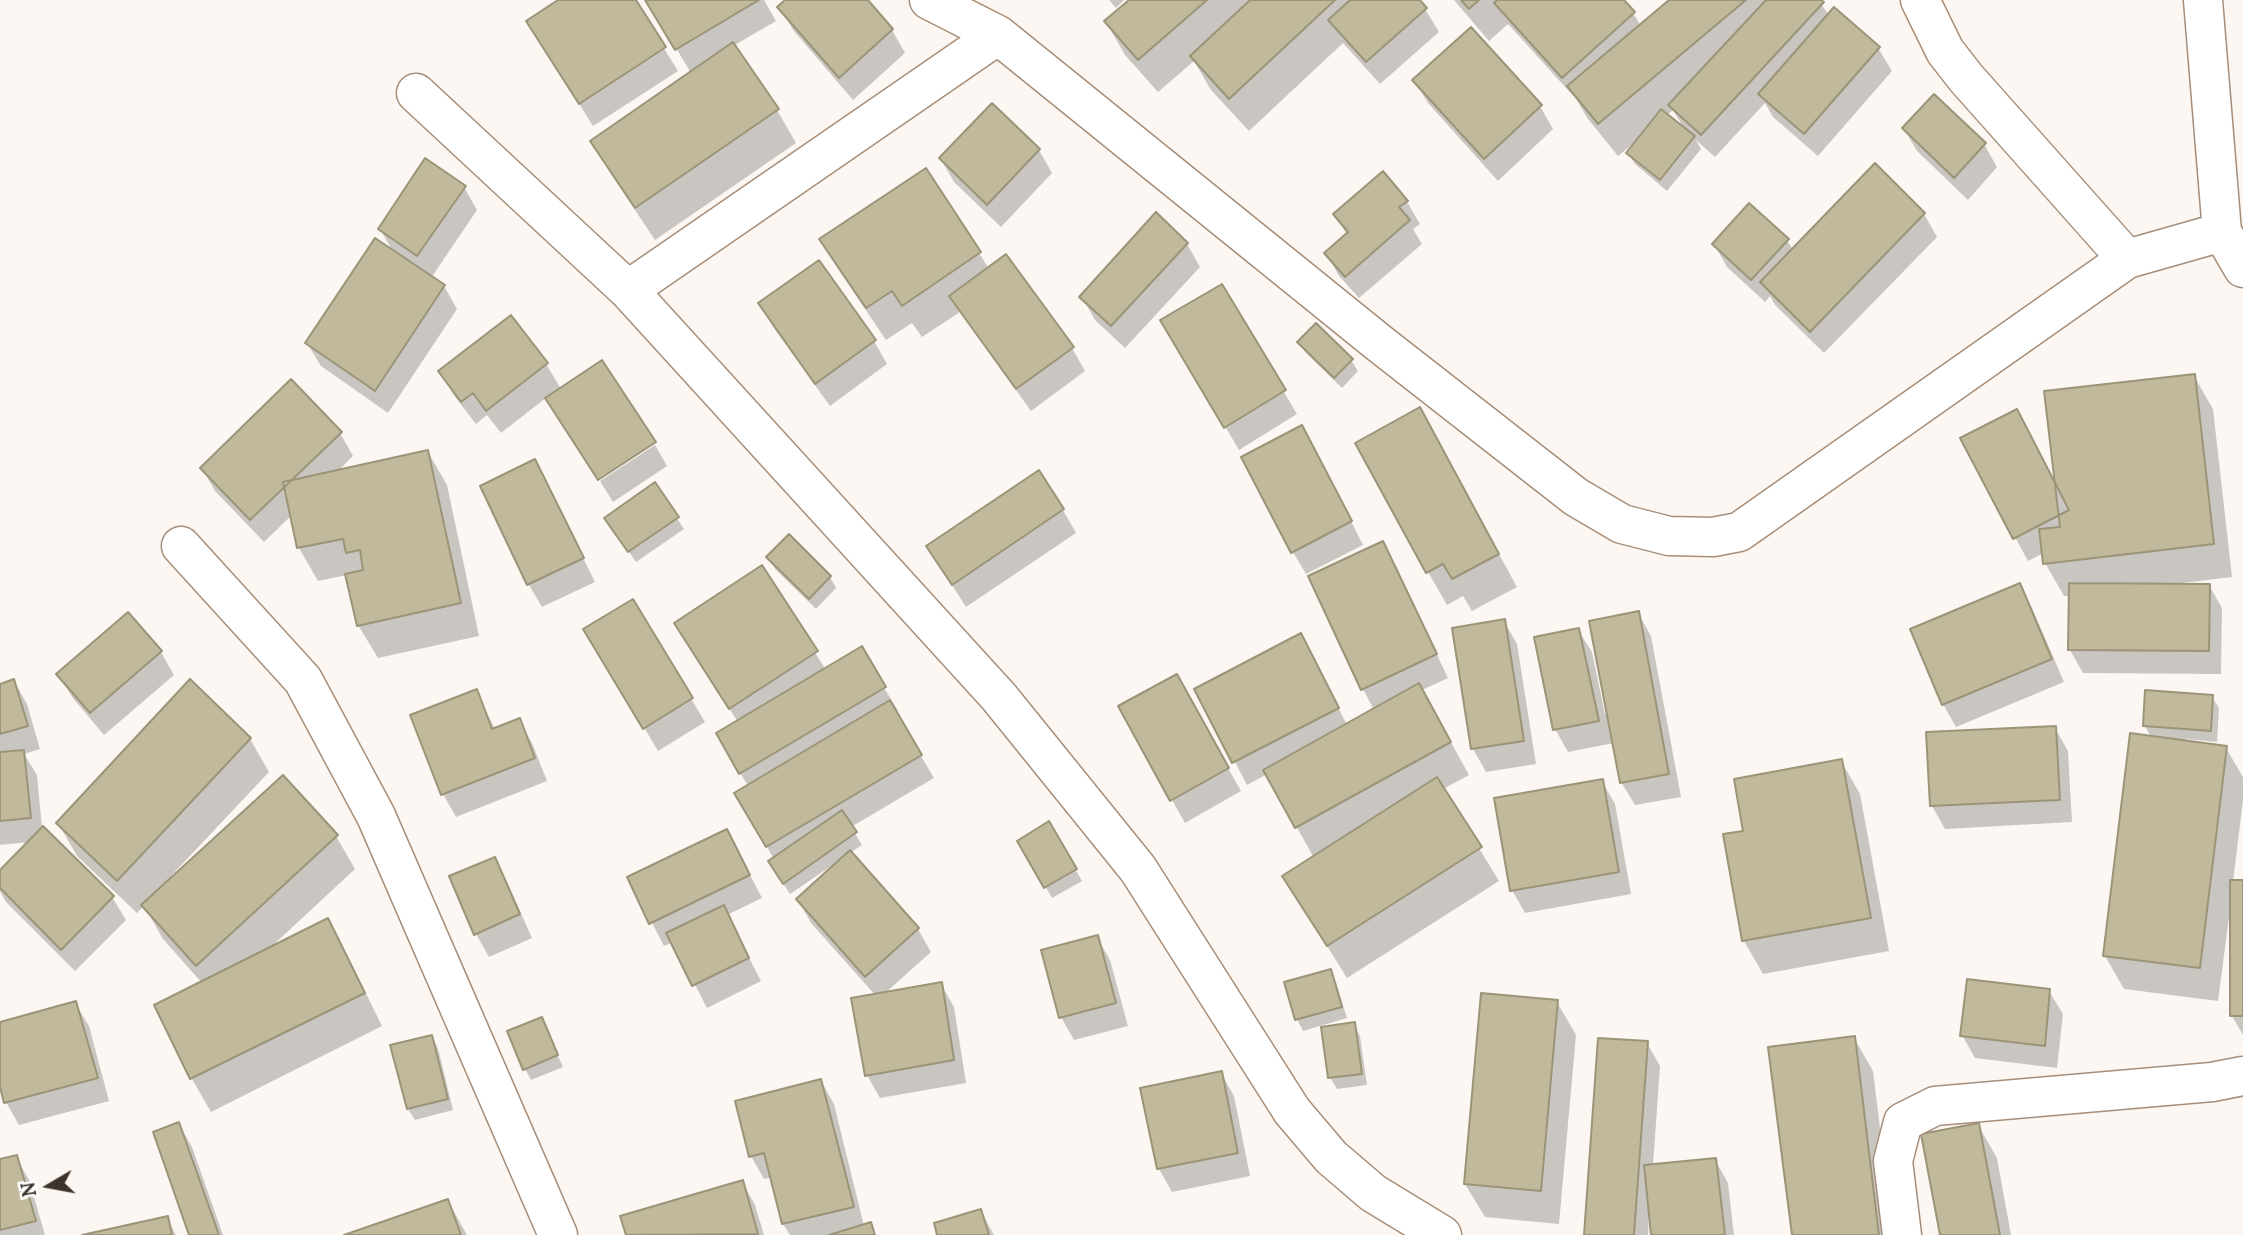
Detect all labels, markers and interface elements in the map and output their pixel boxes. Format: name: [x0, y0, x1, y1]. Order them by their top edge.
north arrow: [14, 1151, 84, 1221]
text: N: [15, 1180, 41, 1199]

